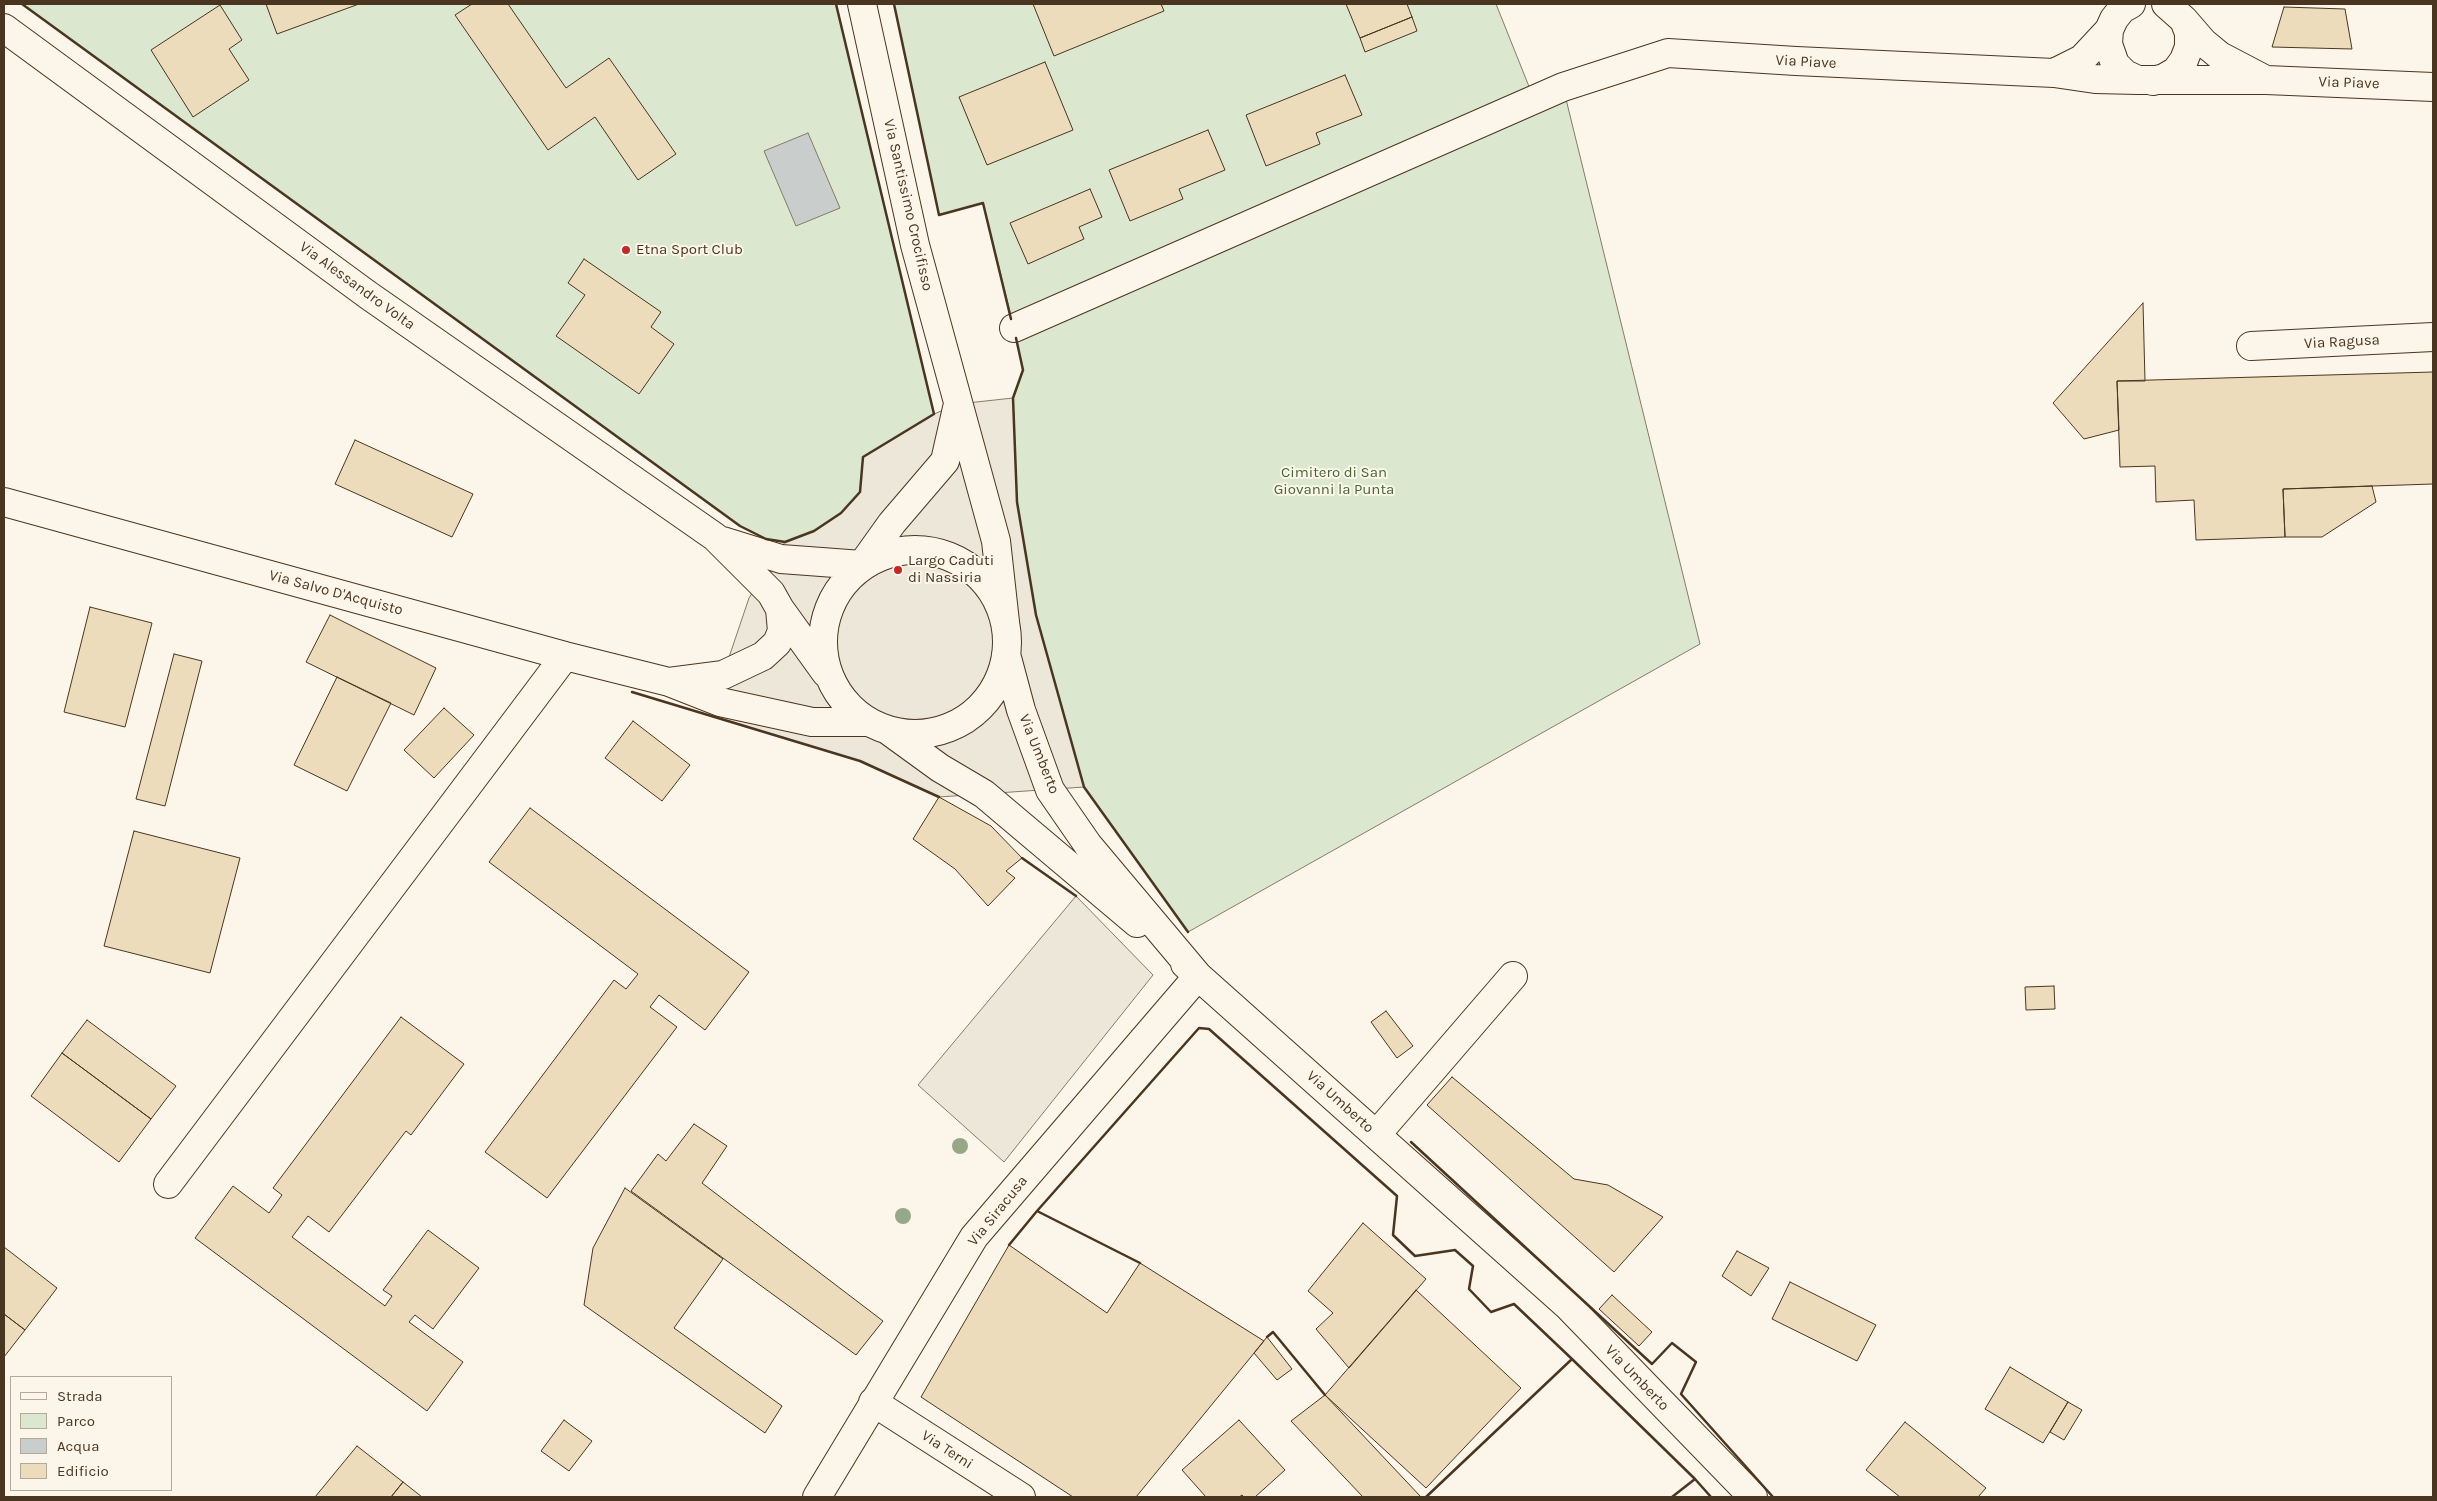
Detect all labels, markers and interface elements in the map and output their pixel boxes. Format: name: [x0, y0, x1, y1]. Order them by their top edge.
street label: Via Piave: [1775, 51, 1837, 73]
street label: Via Piave: [2318, 73, 2380, 93]
street label: Via Santissimo Crocifisso: [879, 117, 937, 293]
street label: Via Alessandro Volta: [296, 238, 418, 334]
place label: Etna Sport Club: [636, 241, 743, 259]
marker: Etna Sport Club: [620, 244, 632, 256]
street label: Via Ragusa: [2304, 331, 2380, 353]
park label: Cimitero di San Giovanni la Punta: [1274, 464, 1394, 499]
place label: Largo Caduti di Nassiria: [908, 552, 994, 587]
marker: Largo Caduti di Nassiria: [892, 564, 904, 576]
street label: Via Salvo D'Acquisto: [267, 566, 405, 620]
street label: Via Umberto: [1015, 711, 1063, 797]
street label: Via Umberto: [1303, 1067, 1377, 1137]
street label: Via Siracusa: [964, 1172, 1032, 1250]
street label: Via Umberto: [1601, 1341, 1673, 1415]
legend: [10, 1376, 172, 1491]
text: Strada: [57, 1387, 103, 1405]
text: Parco: [57, 1412, 95, 1430]
street label: Via Terni: [918, 1427, 976, 1473]
text: Acqua: [57, 1437, 99, 1455]
text: Edificio: [57, 1462, 109, 1480]

